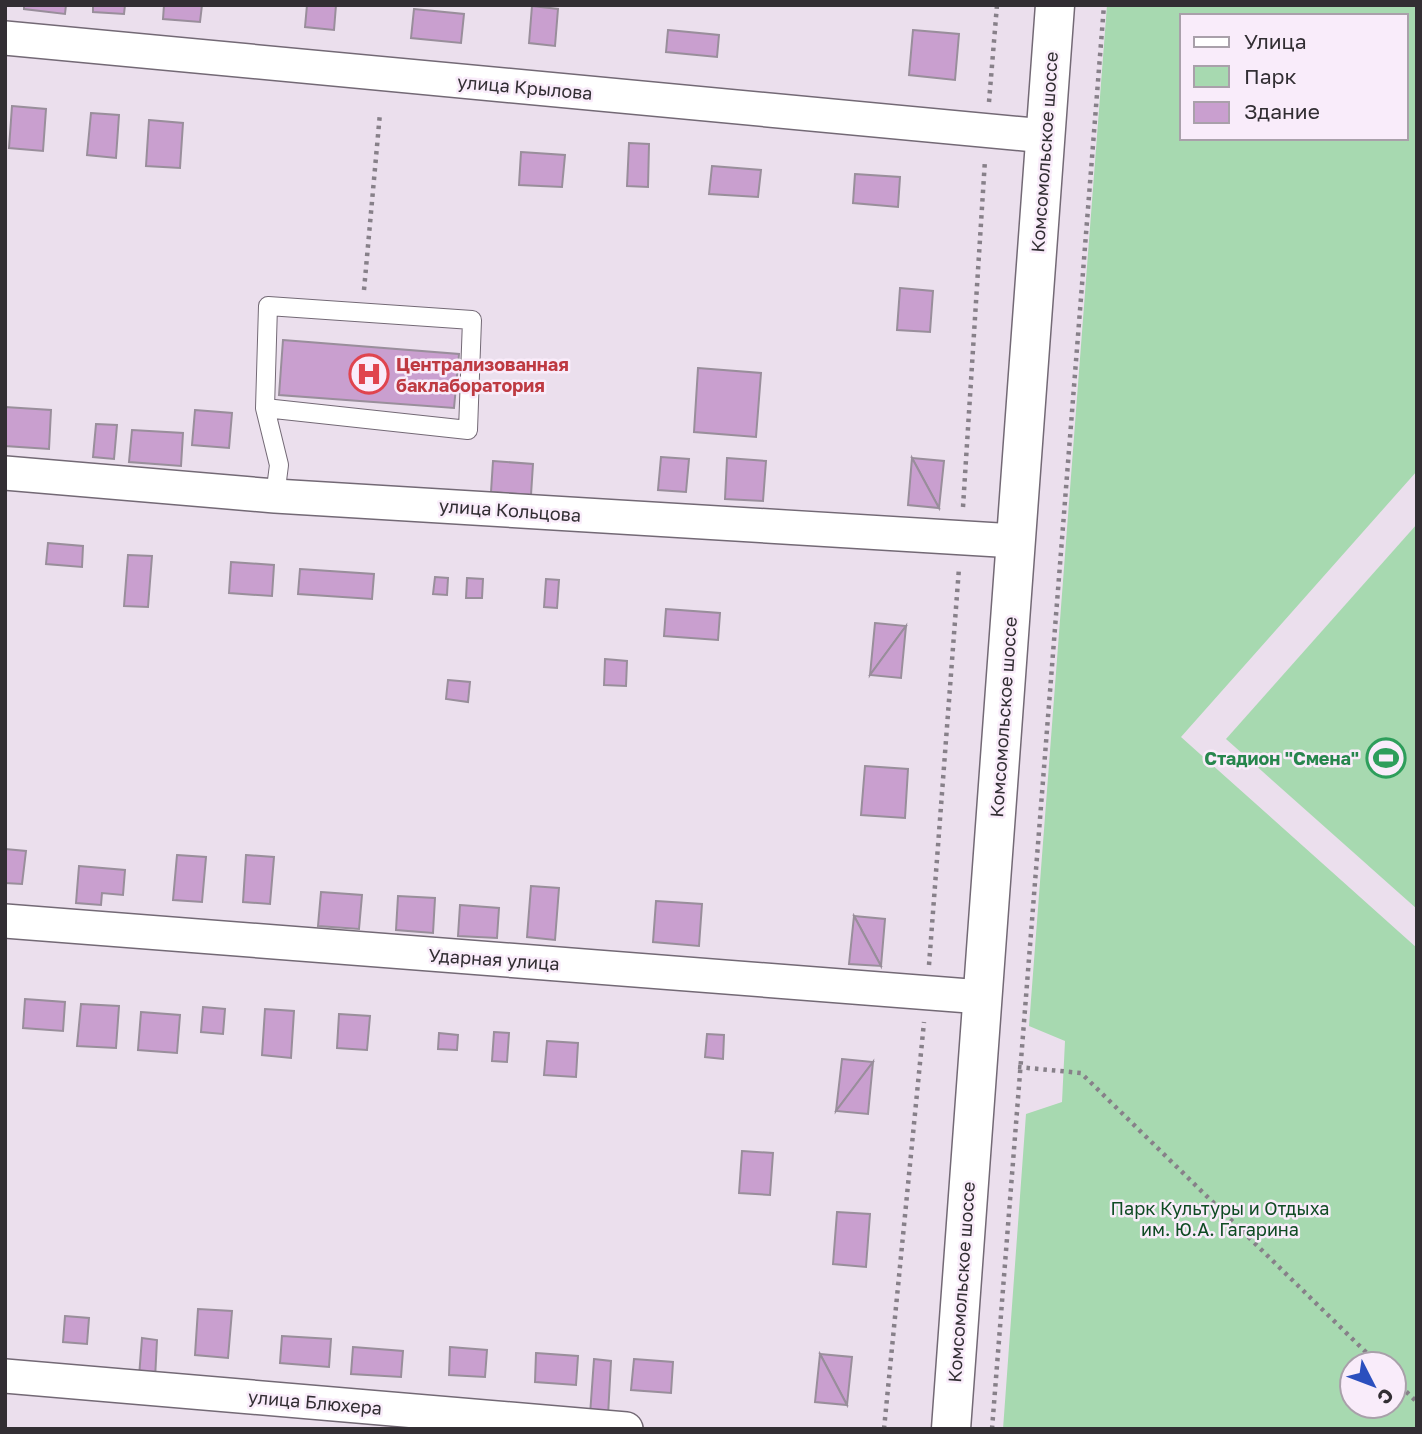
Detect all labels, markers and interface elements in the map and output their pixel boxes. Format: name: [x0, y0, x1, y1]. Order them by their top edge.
legend: [1180, 14, 1408, 140]
text: Улица: [1244, 28, 1307, 54]
street label: Комсомольское шоссе: [1026, 51, 1062, 253]
text: Парк: [1244, 63, 1297, 89]
street label: улица Крылова: [456, 70, 594, 104]
text: Здание: [1244, 98, 1320, 124]
hospital icon: Централизованная баклаборатория: [348, 353, 390, 395]
place label: Централизованная баклаборатория: [396, 353, 569, 396]
street label: улица Кольцова: [438, 494, 582, 526]
street label: Комсомольское шоссе: [985, 616, 1021, 818]
sports icon: Стадион "Смена": [1365, 737, 1407, 779]
place label: Стадион "Смена": [1204, 747, 1359, 769]
street label: Ударная улица: [428, 943, 560, 975]
street label: Комсомольское шоссе: [943, 1181, 979, 1383]
park label: Парк Культуры и Отдыха им. Ю.А. Гагарина: [1110, 1197, 1330, 1240]
north arrow: [1338, 1350, 1408, 1420]
text: С: [1373, 1384, 1399, 1409]
street label: улица Блюхера: [247, 1385, 383, 1419]

